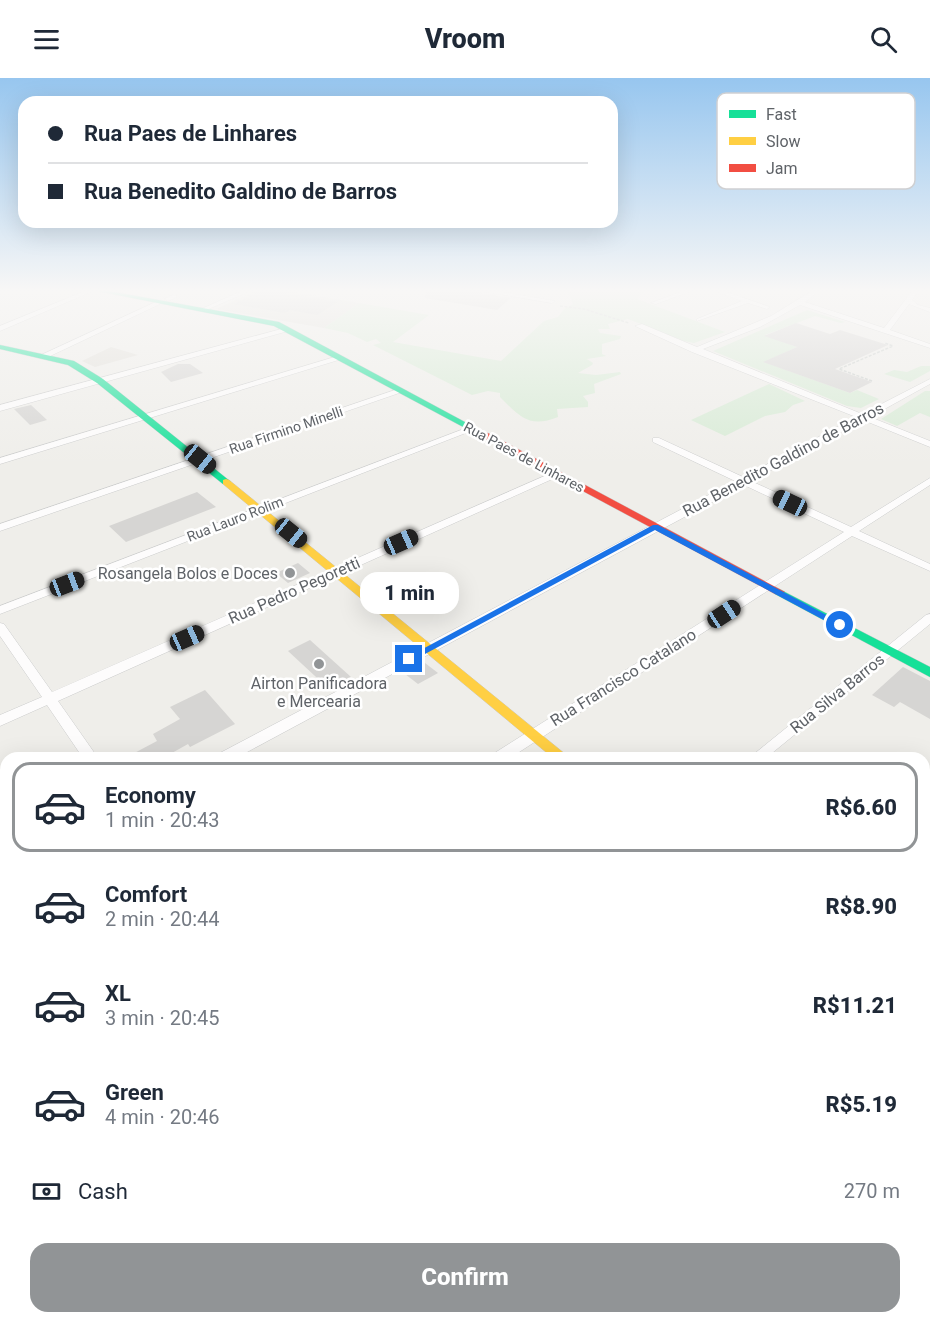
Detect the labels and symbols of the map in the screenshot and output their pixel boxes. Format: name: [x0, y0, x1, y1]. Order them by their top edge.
legend: [717, 93, 915, 189]
text: Fast: [766, 105, 797, 124]
text: Slow: [766, 132, 801, 151]
text: Jam: [766, 159, 798, 178]
street label: Rua Benedito Galdino de Barros: [680, 398, 887, 521]
street label: Rua Firmino Minelli: [227, 403, 345, 457]
street label: Rua Paes de Linhares: [461, 418, 587, 496]
car: [180, 441, 220, 477]
car: [770, 487, 810, 519]
street label: Rua Lauro Rolim: [184, 493, 286, 545]
car: [271, 515, 311, 551]
car: [381, 526, 421, 558]
street label: Rua Pedro Pegoretti: [226, 553, 363, 628]
place label: Rosangela Bolos e Doces: [98, 564, 278, 583]
marker: Rosangela Bolos e Doces: [283, 566, 297, 580]
car: [47, 569, 87, 599]
callout: 1 min: [360, 572, 458, 614]
car: [704, 597, 744, 631]
route start: [826, 611, 853, 638]
car: [167, 622, 207, 654]
street label: Rua Francisco Catalano: [547, 625, 700, 730]
route end: [395, 645, 422, 672]
street label: Rua Silva Barros: [786, 650, 888, 737]
marker: Airton Panificadora e Mercearia: [312, 657, 326, 671]
place label: Airton Panificadora e Mercearia: [251, 674, 387, 711]

